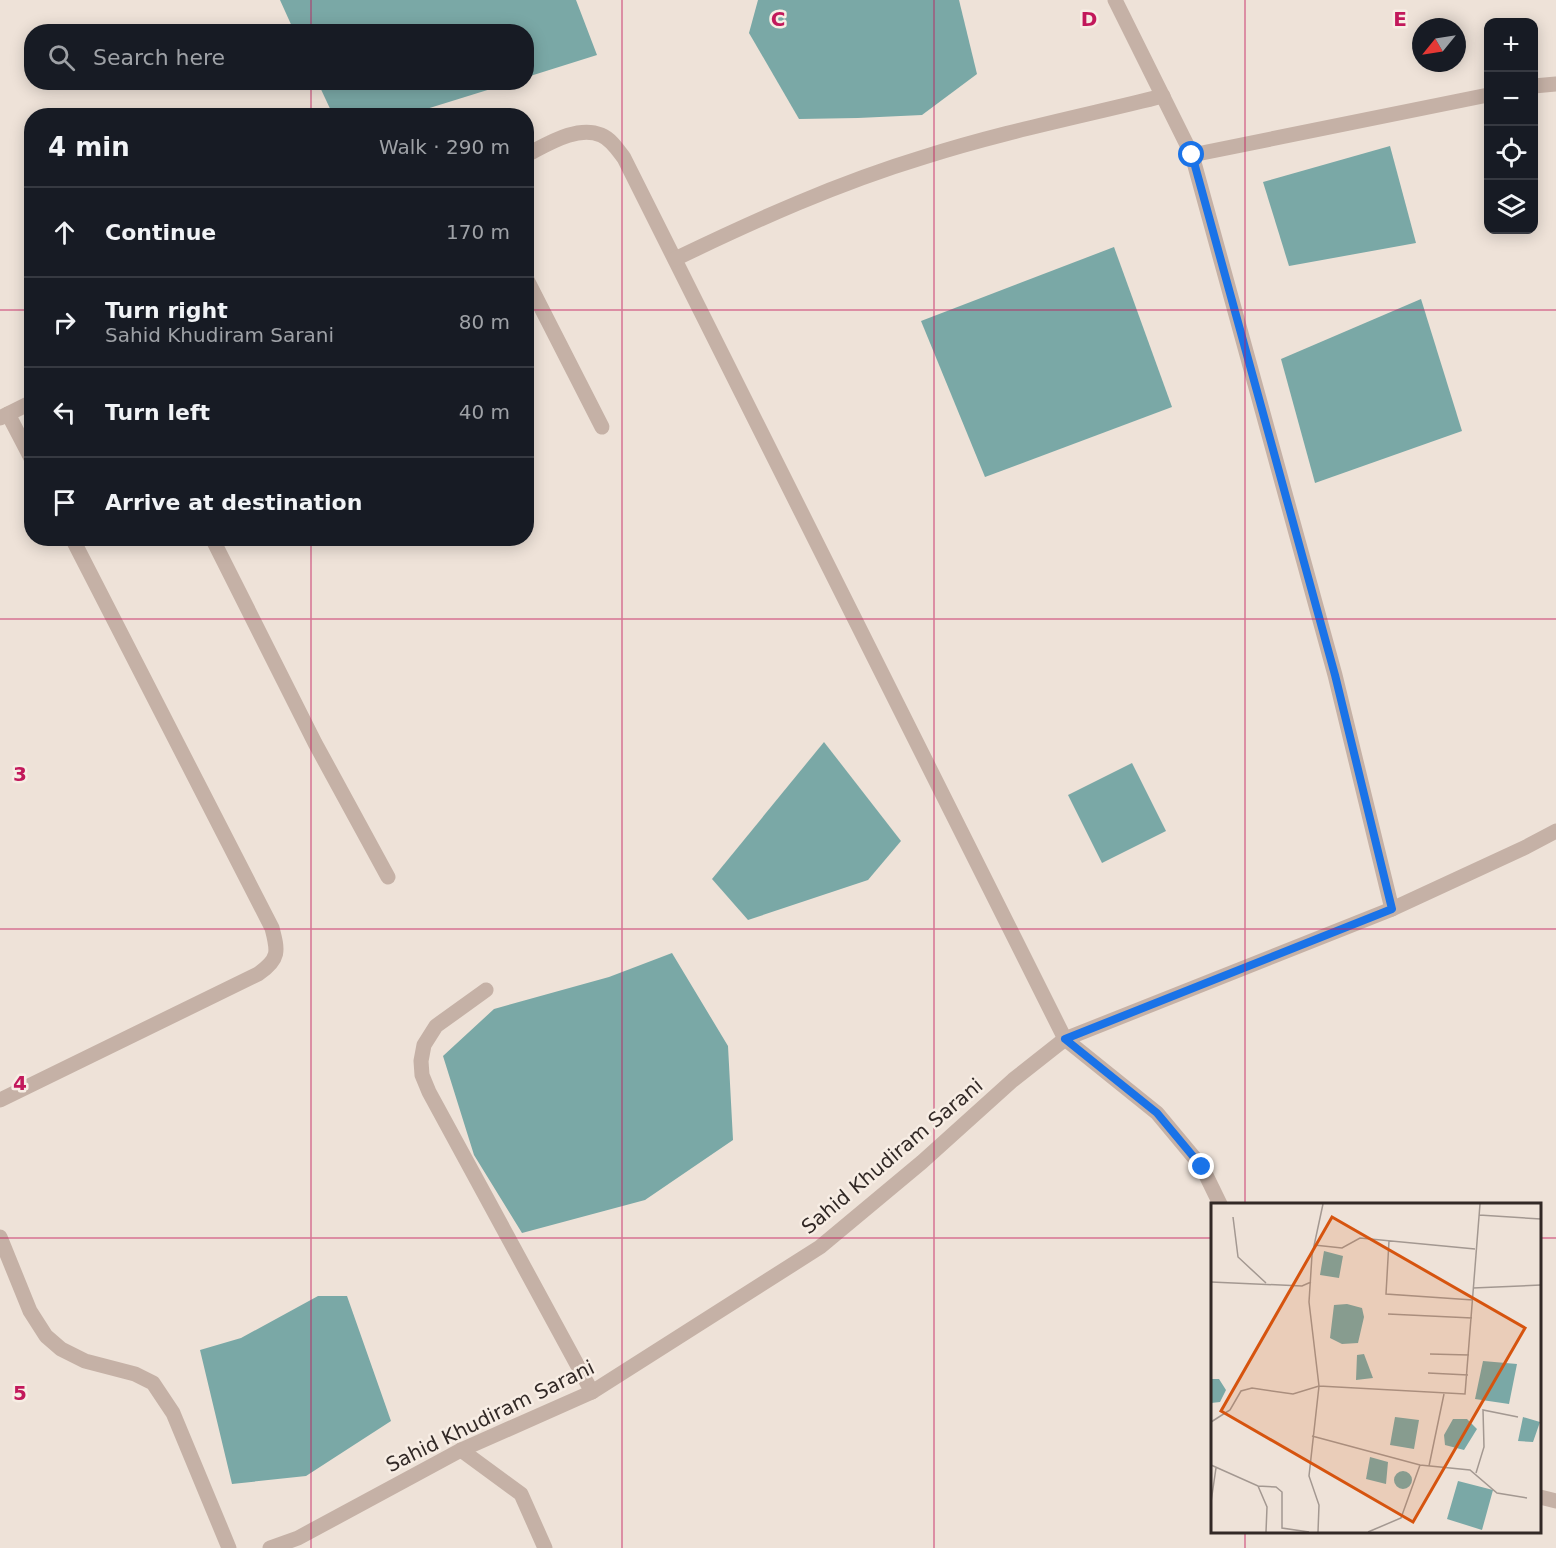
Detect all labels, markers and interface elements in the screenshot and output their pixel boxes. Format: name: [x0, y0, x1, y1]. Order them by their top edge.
text: C: [771, 7, 785, 31]
text: D: [1081, 7, 1097, 31]
text: E: [1393, 7, 1407, 31]
north arrow: [1412, 18, 1466, 72]
map controls: [1484, 18, 1538, 234]
button: +: [1484, 18, 1538, 72]
search box: [24, 24, 534, 90]
icon: search: [45, 41, 78, 74]
text: Search here: [93, 45, 225, 70]
button: −: [1484, 72, 1538, 126]
button: locate: [1484, 126, 1538, 180]
text: 4 min: [48, 132, 130, 162]
text: Walk · 290 m: [379, 135, 510, 159]
route start: [1178, 141, 1204, 167]
button: layers: [1484, 180, 1538, 234]
icon: ahead: [48, 216, 81, 249]
text: Continue: [105, 220, 216, 245]
text: 170 m: [446, 220, 510, 244]
text: Turn right: [105, 298, 228, 323]
icon: right: [48, 306, 81, 339]
text: 80 m: [459, 310, 510, 334]
text: Sahid Khudiram Sarani: [105, 323, 334, 347]
icon: left: [48, 396, 81, 429]
text: Turn left: [105, 400, 210, 425]
text: 40 m: [459, 400, 510, 424]
icon: arrive: [48, 486, 81, 519]
text: Arrive at destination: [105, 490, 362, 515]
text: 3: [13, 762, 27, 786]
text: 4: [13, 1071, 27, 1095]
street label: Sahid Khudiram Sarani: [797, 1073, 987, 1239]
route end: [1188, 1153, 1214, 1179]
inset map: [1211, 1203, 1541, 1533]
street label: Sahid Khudiram Sarani: [382, 1355, 598, 1477]
text: 5: [13, 1381, 27, 1405]

